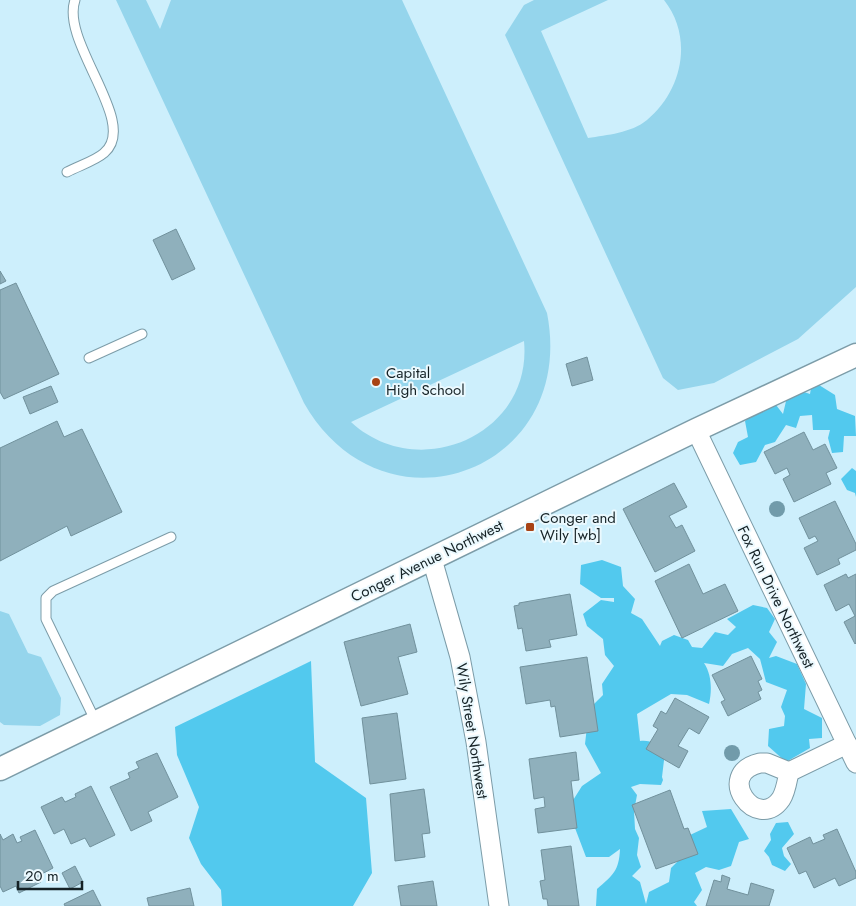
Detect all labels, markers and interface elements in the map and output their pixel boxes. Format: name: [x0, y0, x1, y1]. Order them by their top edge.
place label: Capital High School: [386, 362, 465, 401]
marker: Capital High School: [370, 376, 382, 388]
place label: Conger and Wily [wb]: [540, 507, 616, 546]
street label: Conger Avenue Northwest: [347, 514, 507, 608]
marker: Conger and Wily [wb]: [524, 521, 536, 533]
street label: Fox Run Drive Northwest: [732, 522, 820, 672]
street label: Wily Street Northwest: [450, 661, 494, 801]
scale bar: [18, 858, 81, 890]
text: 20 m: [25, 865, 59, 887]

